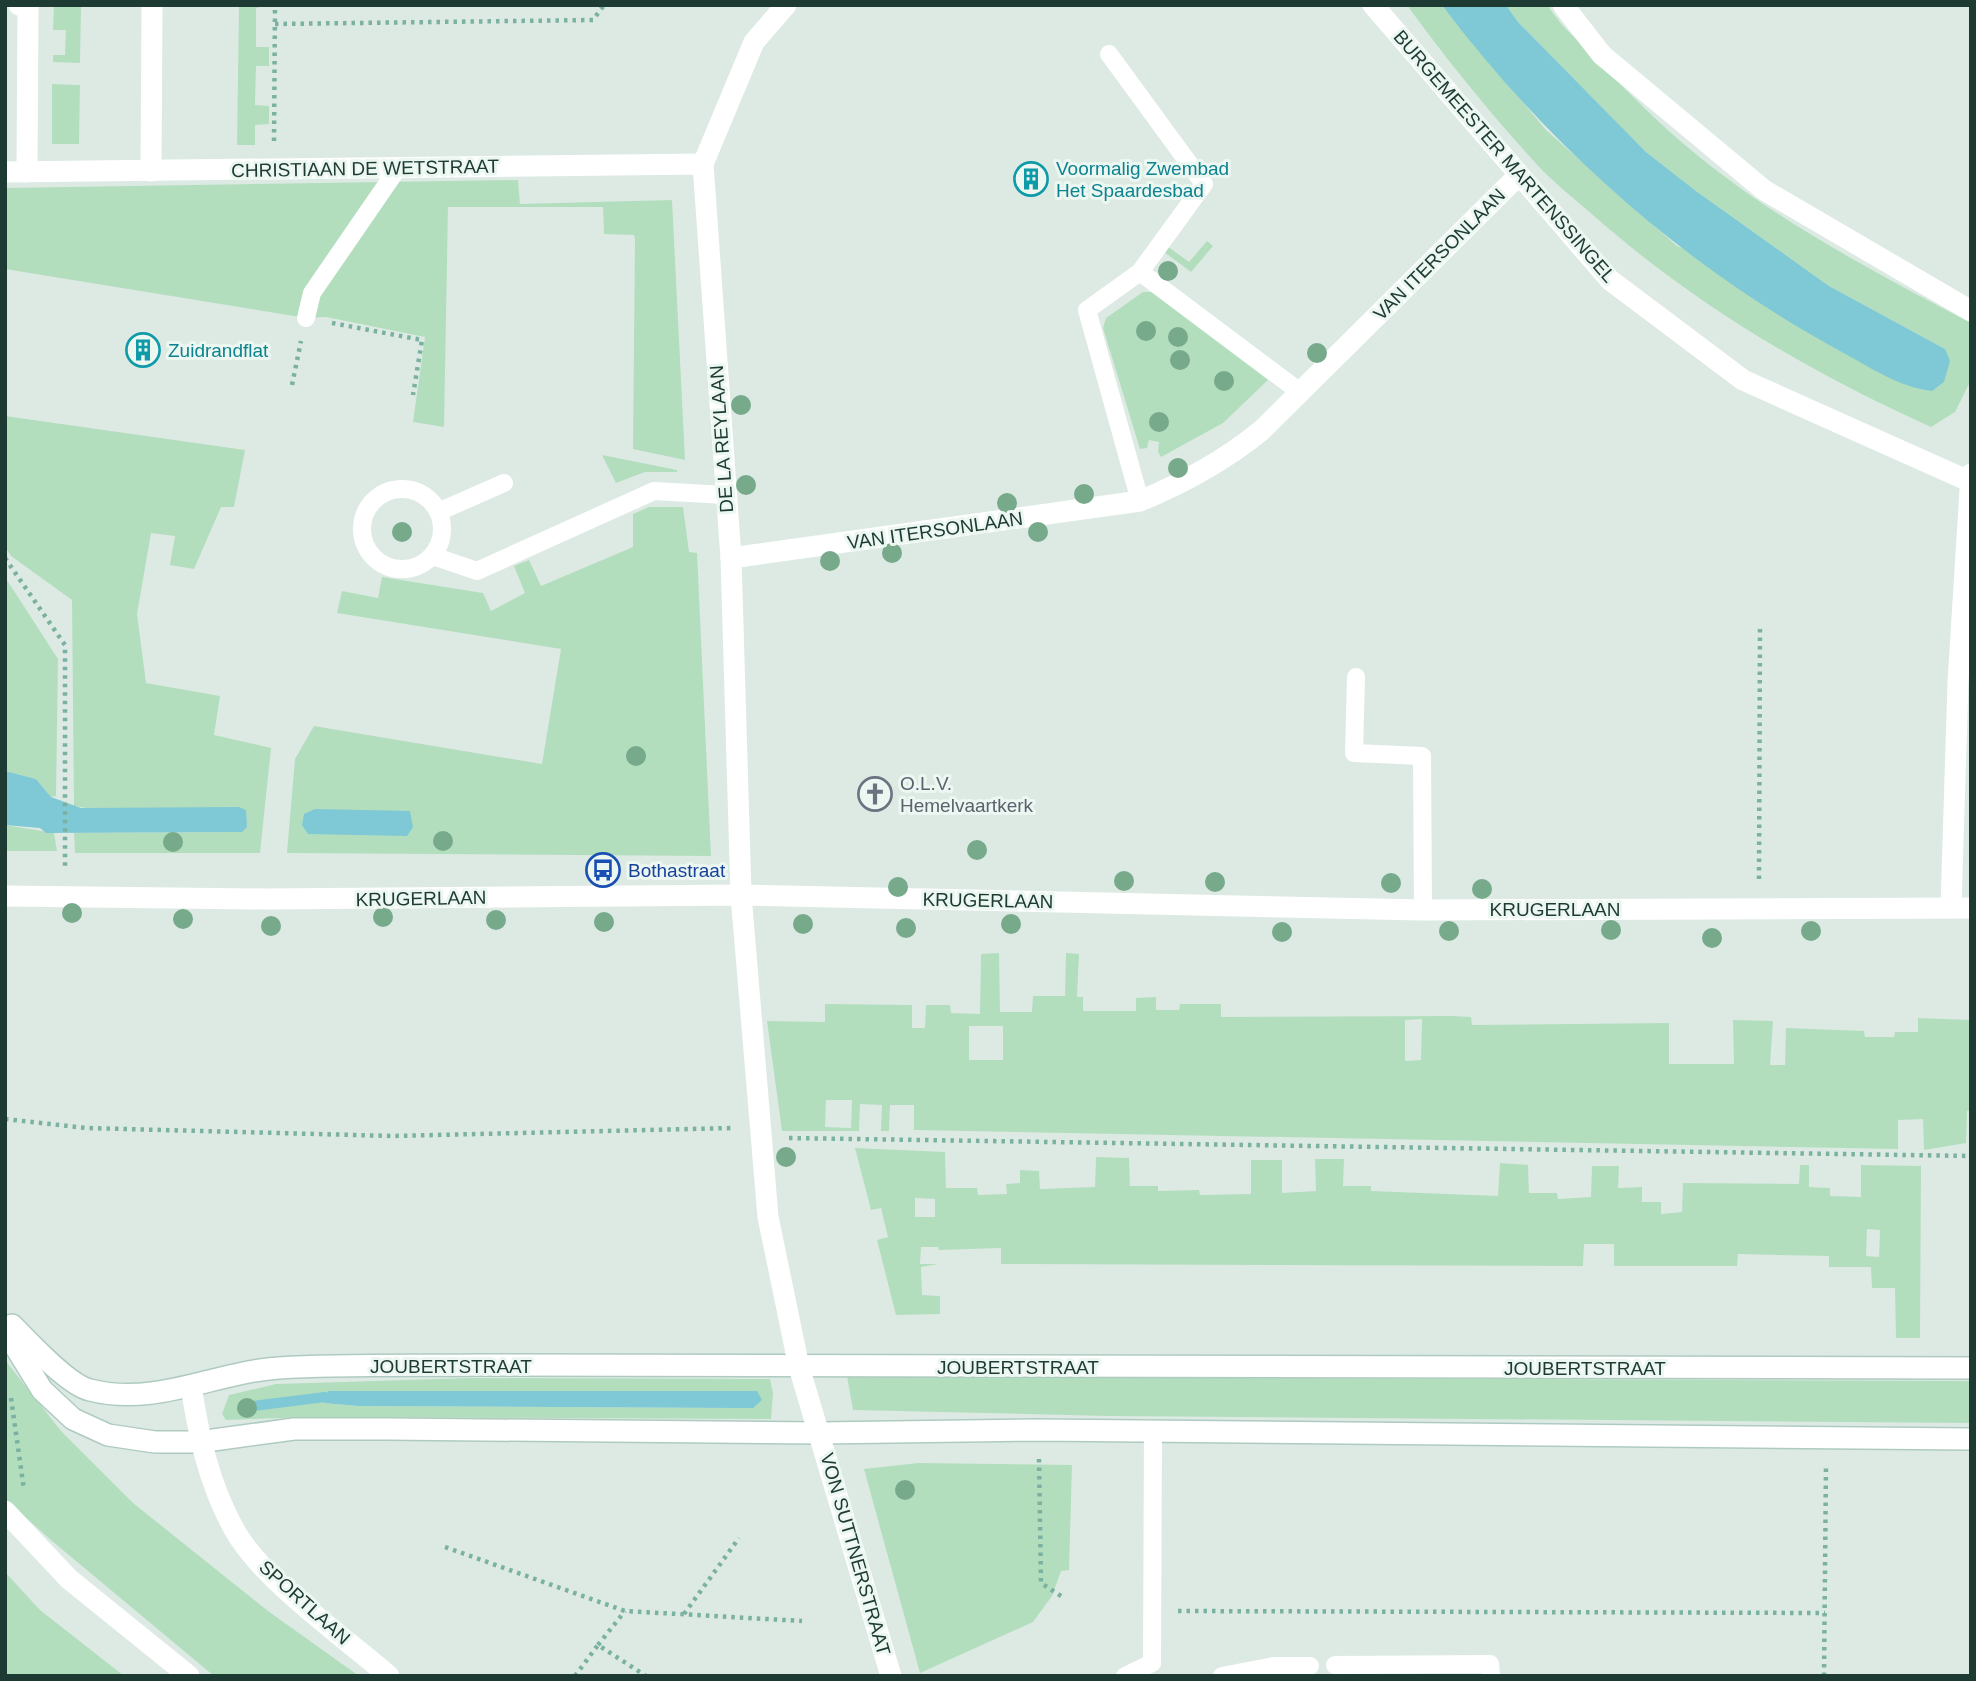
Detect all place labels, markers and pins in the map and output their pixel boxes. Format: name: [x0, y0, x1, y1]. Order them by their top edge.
place label: Voormalig Zwembad Het Spaardesbad: [1056, 158, 1229, 201]
building icon: Voormalig Zwembad Het Spaardesbad: [1012, 160, 1050, 198]
building icon: Zuidrandflat: [124, 331, 162, 369]
place label: Zuidrandflat: [168, 340, 269, 361]
place label: O.L.V. Hemelvaartkerk: [900, 773, 1034, 816]
church icon: O.L.V. Hemelvaartkerk: [856, 775, 894, 813]
bus stop icon: Bothastraat: [584, 851, 622, 889]
place label: Bothastraat: [628, 860, 726, 881]

